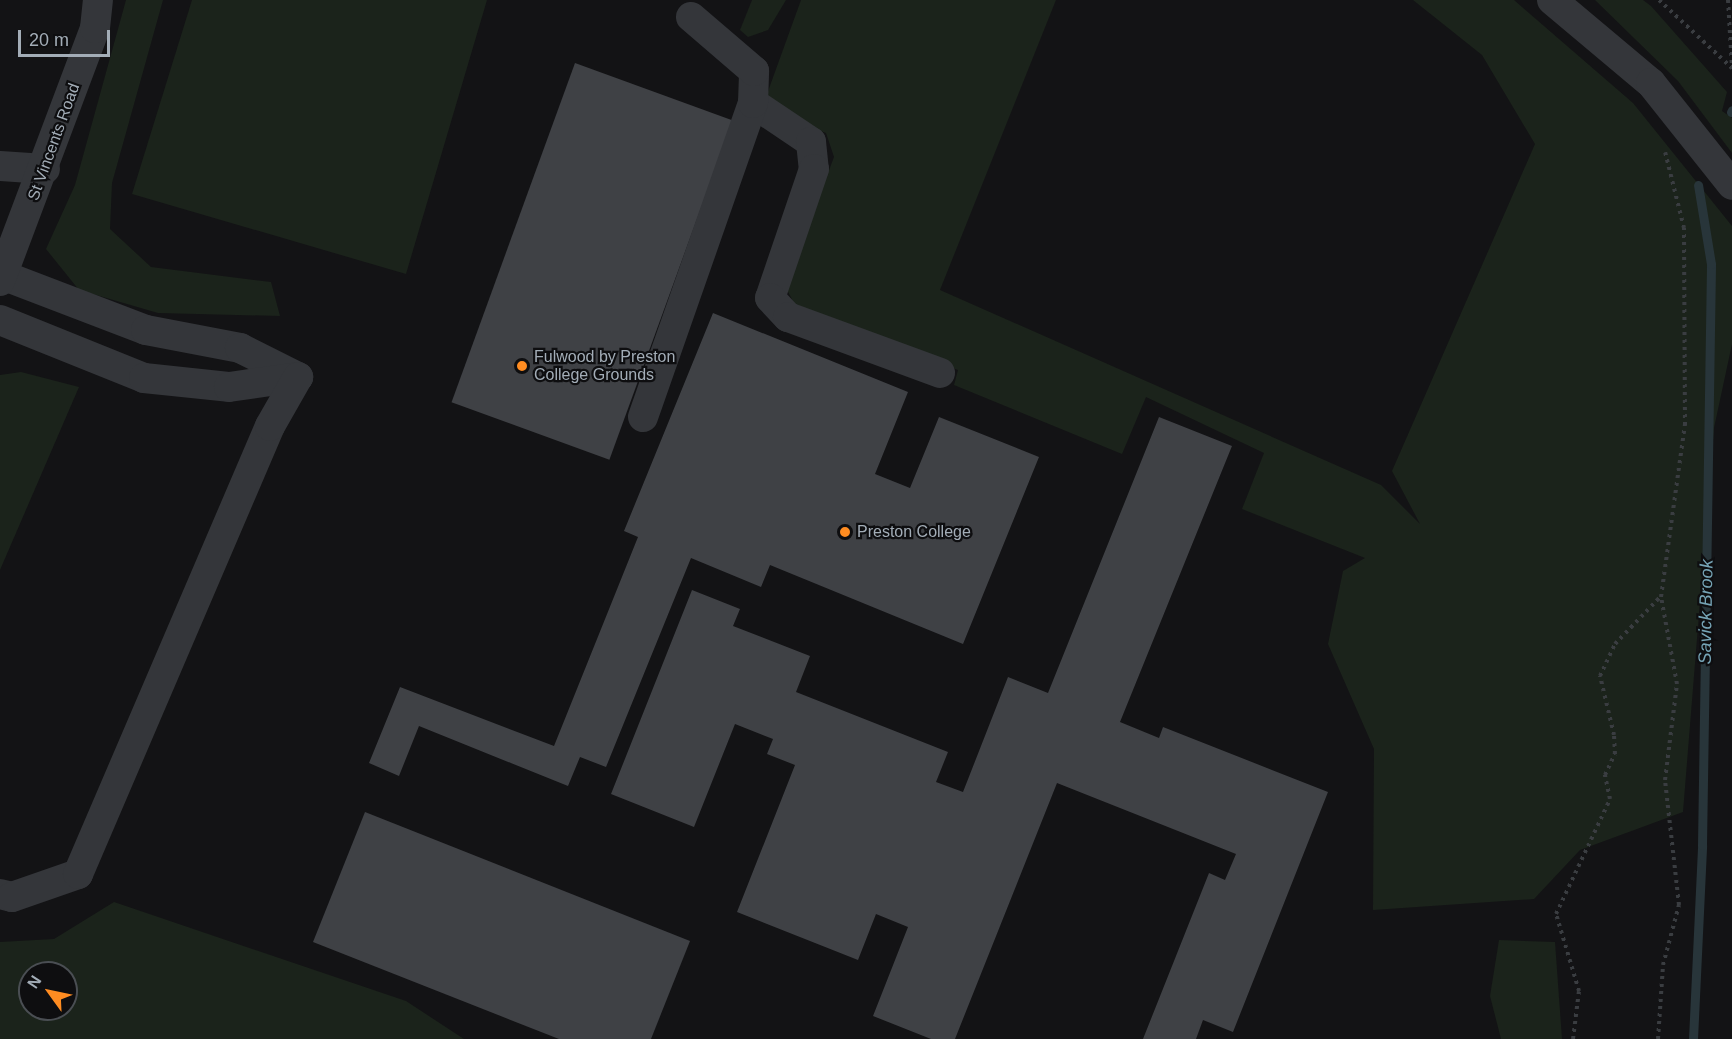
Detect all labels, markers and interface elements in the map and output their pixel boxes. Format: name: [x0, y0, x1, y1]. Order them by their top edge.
scale bar: [21, 18, 112, 56]
text: 20 m: [29, 30, 69, 50]
street label: St Vincents Road: [24, 81, 84, 203]
place label: Fulwood by Preston College Grounds: [534, 347, 675, 385]
marker: Fulwood by Preston College Grounds: [515, 359, 529, 373]
place label: Preston College: [857, 522, 971, 542]
marker: Preston College: [838, 525, 852, 539]
water label: Savick Brook: [1694, 559, 1718, 665]
north arrow: [18, 961, 78, 1021]
text: N: [24, 973, 44, 991]

